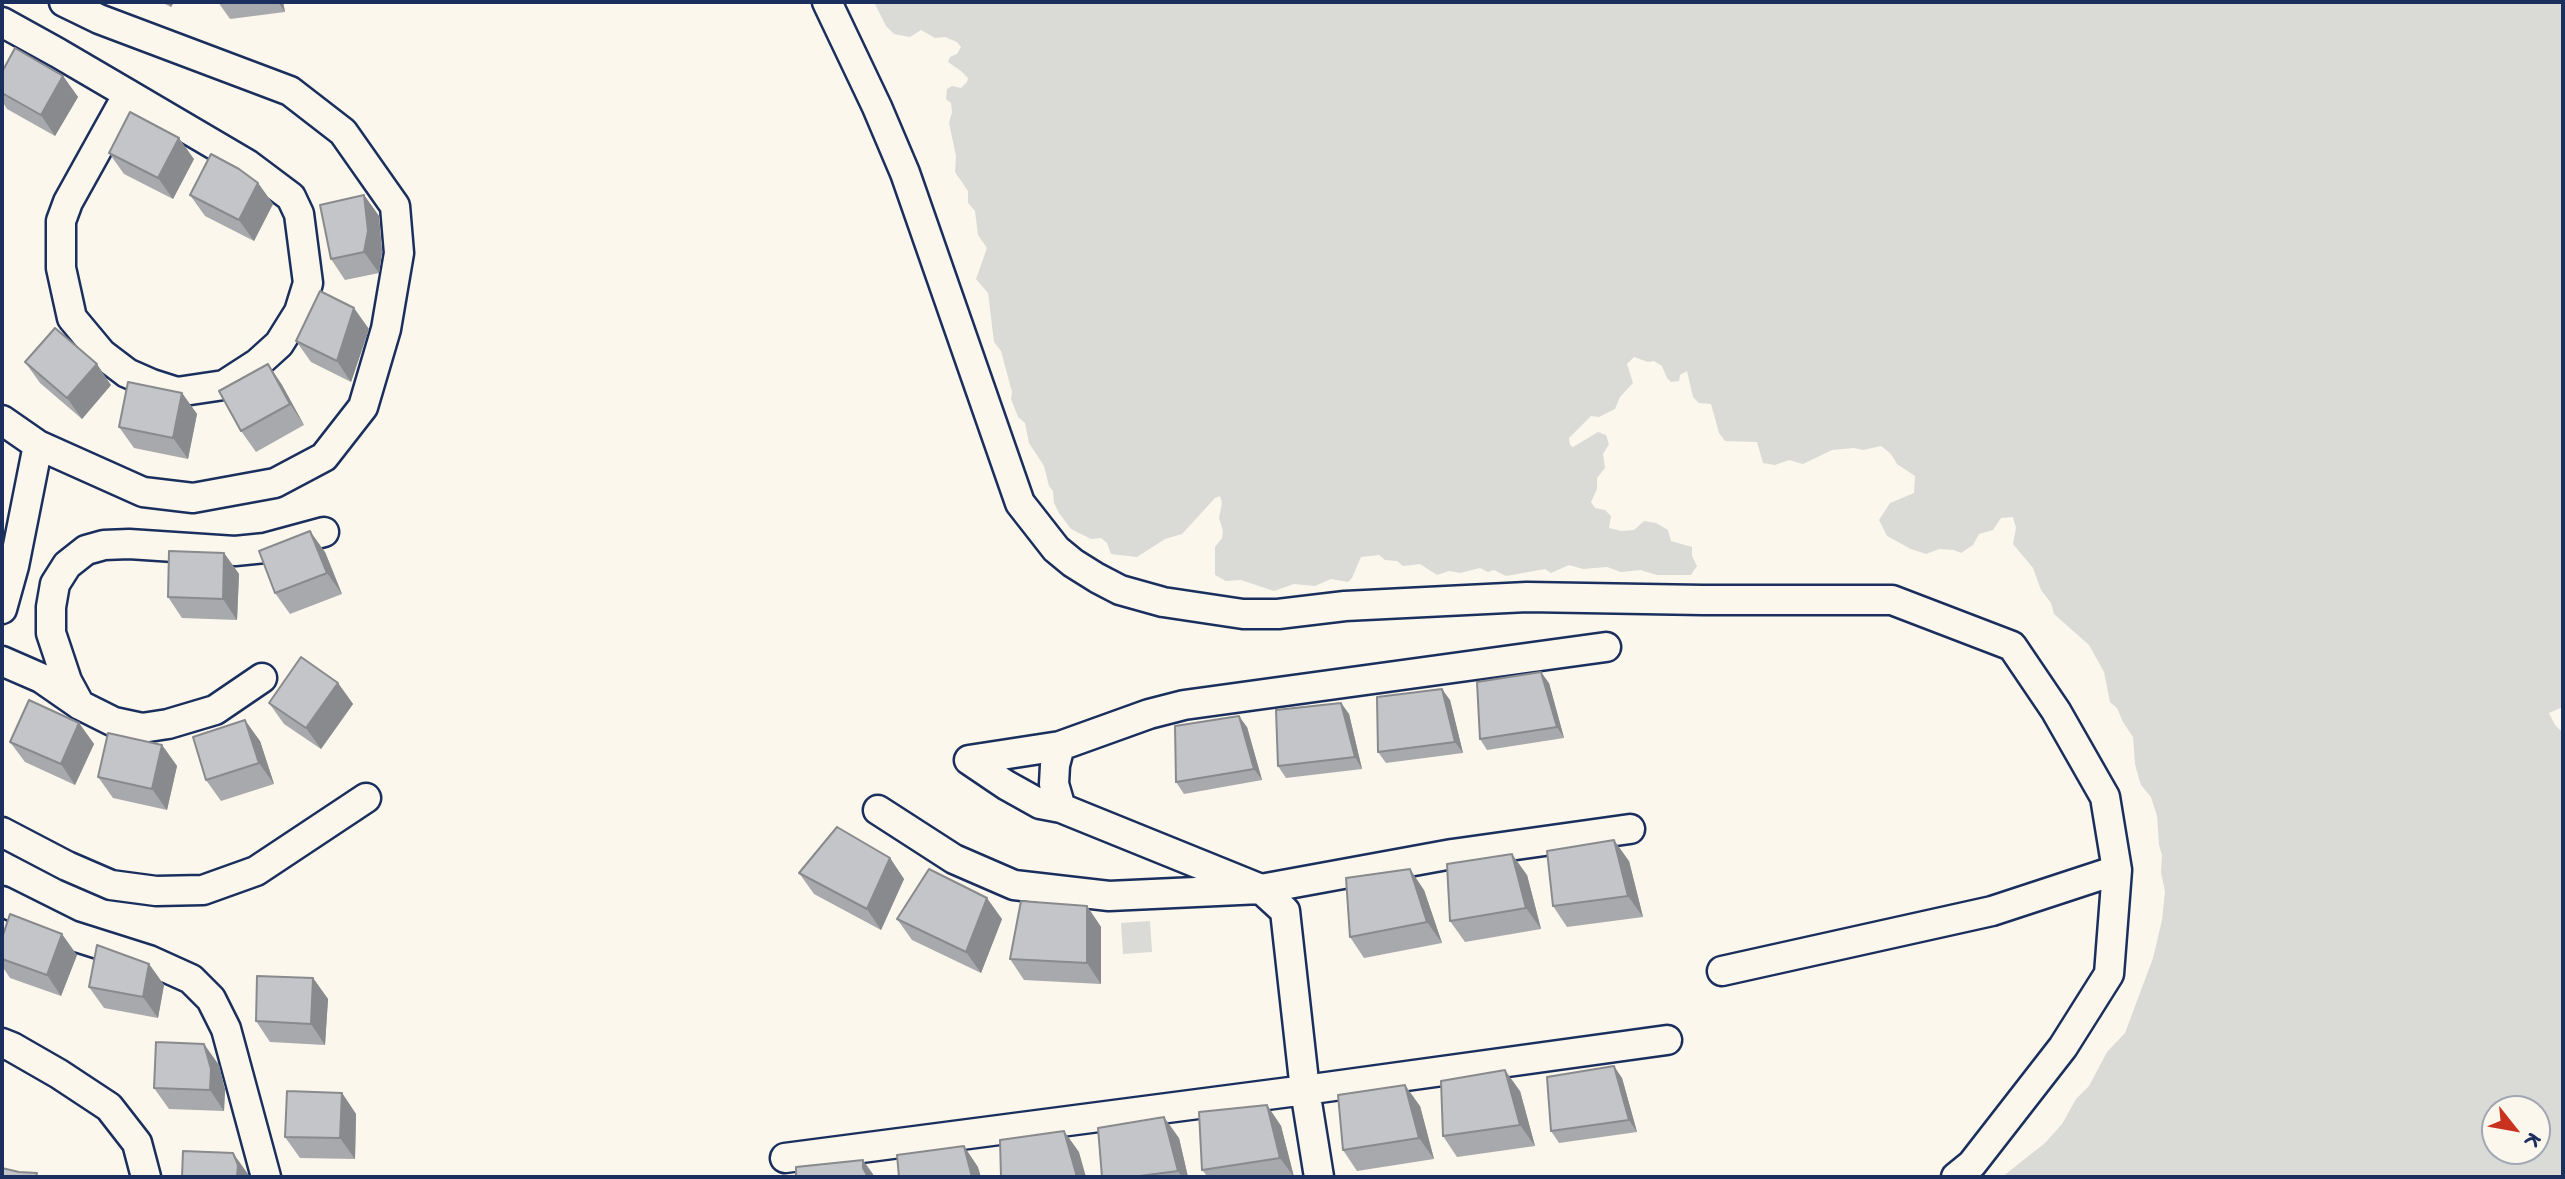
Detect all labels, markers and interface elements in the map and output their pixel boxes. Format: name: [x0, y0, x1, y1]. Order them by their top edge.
north arrow: [2481, 1095, 2551, 1165]
text: K: [2519, 1128, 2547, 1152]

